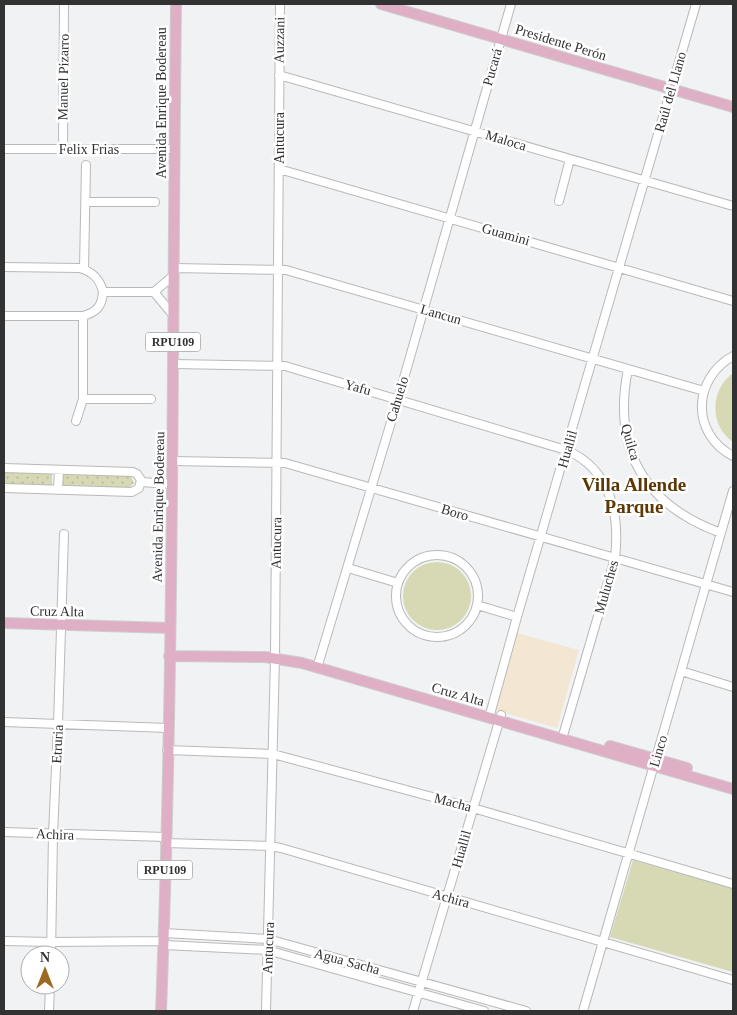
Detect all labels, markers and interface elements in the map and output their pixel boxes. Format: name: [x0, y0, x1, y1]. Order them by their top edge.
street label: Auzzani: [272, 16, 287, 63]
street label: Presidente Perón: [513, 21, 608, 63]
street label: Avenida Enrique Bodereau: [154, 27, 169, 179]
street label: Manuel Pizarro: [55, 34, 72, 120]
street label: Pucará: [480, 46, 505, 88]
street label: Raúl del Llano: [652, 50, 689, 134]
street label: Antucura: [272, 111, 287, 164]
street label: Maloca: [484, 127, 529, 154]
street label: Felix Frias: [59, 142, 119, 157]
street label: Guamini: [480, 221, 532, 248]
street label: Lancun: [419, 301, 463, 327]
road number: RPU109: [146, 332, 200, 352]
street label: Cahuelo: [383, 375, 411, 424]
street label: Yafu: [343, 377, 373, 398]
street label: Quilca: [618, 422, 643, 463]
street label: Huallil: [555, 428, 580, 470]
street label: Avenida Enrique Bodereau: [150, 431, 167, 583]
district label: Villa Allende Parque: [582, 474, 686, 517]
street label: Boro: [439, 501, 470, 524]
street label: Antucura: [269, 516, 284, 569]
street label: Muluches: [592, 559, 621, 616]
street label: Cruz Alta: [30, 604, 85, 619]
street label: Cruz Alta: [430, 680, 487, 709]
street label: Etruria: [49, 723, 66, 764]
street label: Linco: [647, 733, 670, 769]
street label: Macha: [433, 790, 474, 815]
street label: Achira: [36, 826, 75, 843]
street label: Huallil: [449, 828, 474, 870]
road number: RPU109: [138, 860, 192, 880]
street label: Achira: [430, 886, 472, 911]
street label: Antucura: [260, 921, 277, 974]
north arrow: [20, 945, 70, 995]
street label: Agua Sacha: [312, 946, 382, 978]
text: N: [40, 950, 50, 965]

